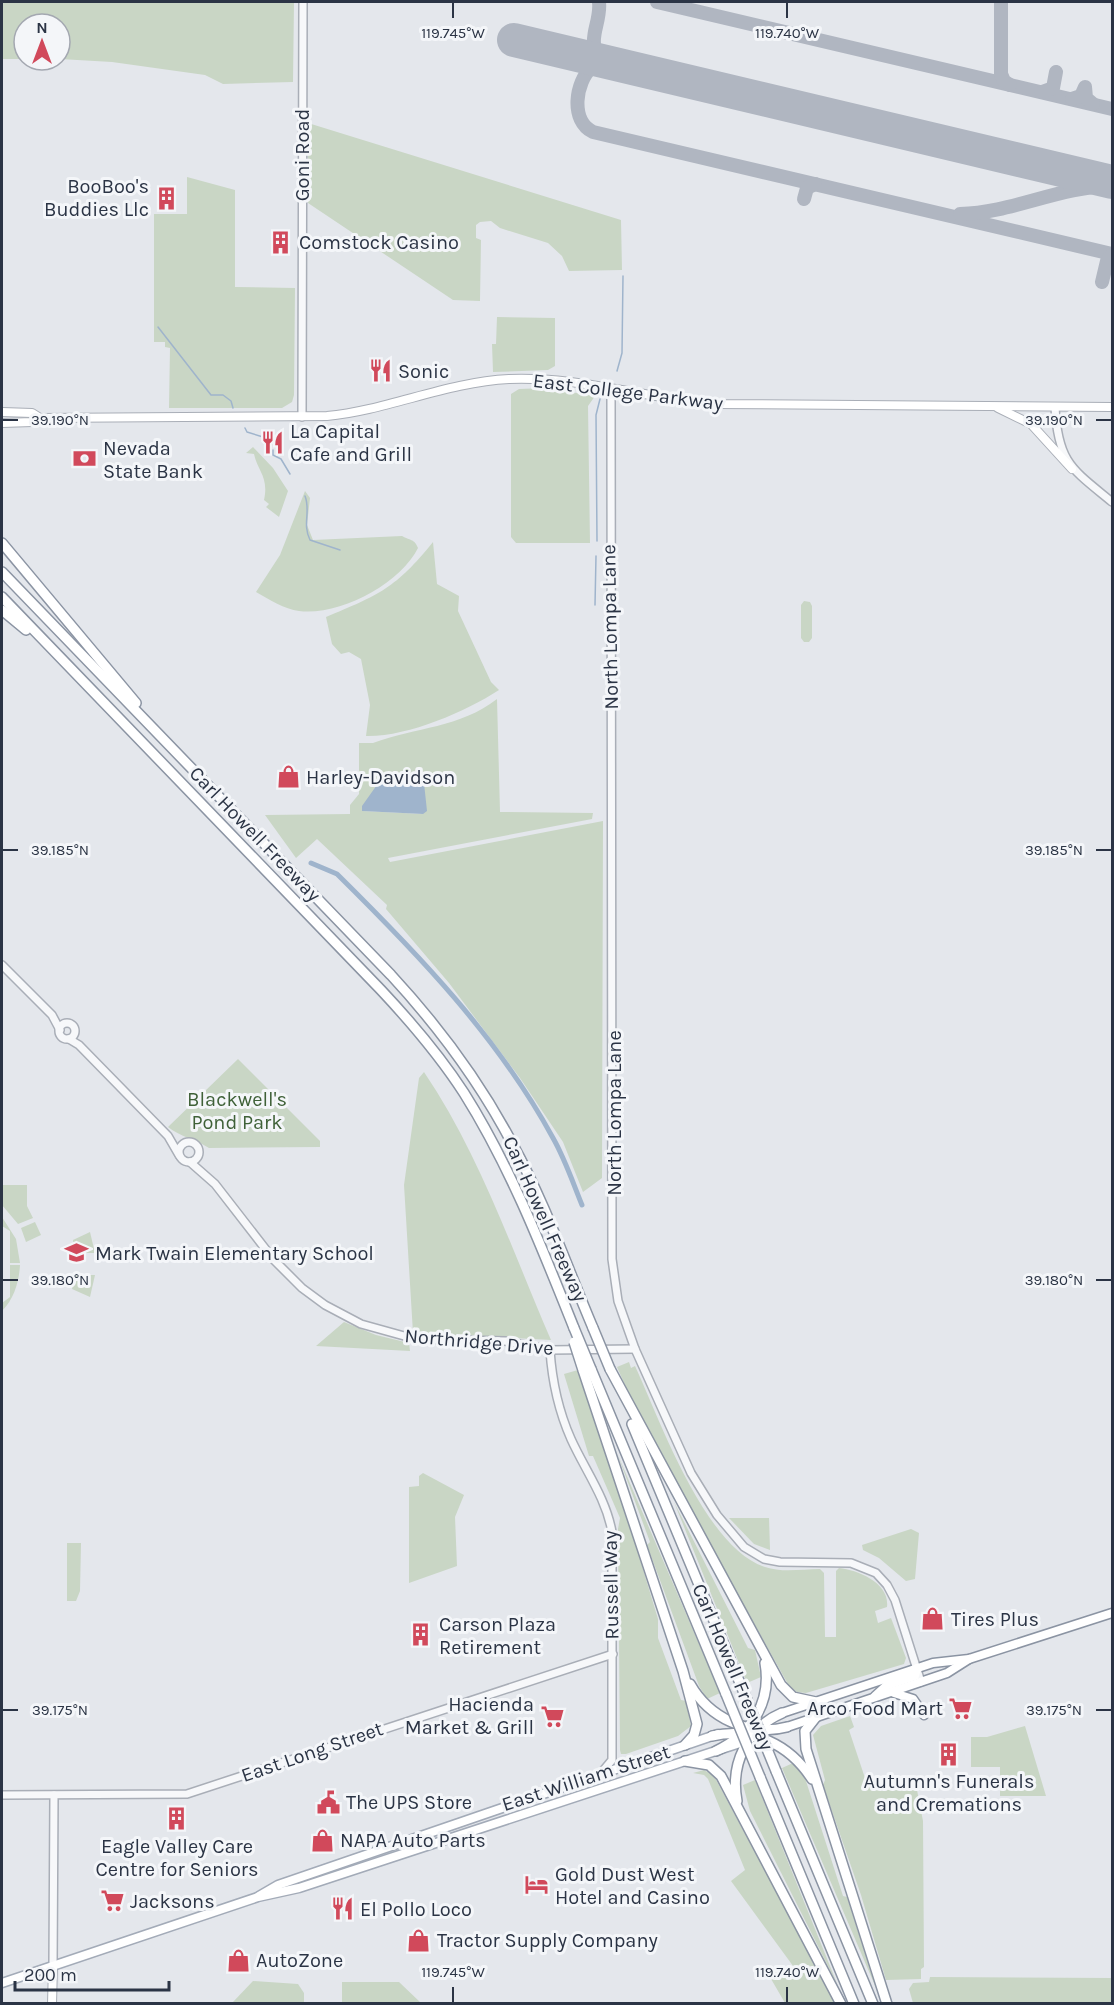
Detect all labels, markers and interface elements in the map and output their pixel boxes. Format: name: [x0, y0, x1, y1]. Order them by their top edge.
north arrow: [12, 12, 72, 72]
text: N: [36, 18, 48, 37]
text: 119.745°W: [421, 24, 485, 42]
text: 119.740°W: [755, 24, 820, 42]
street label: Goni Road: [291, 109, 314, 201]
place label: BooBoo's Buddies Llc: [44, 175, 149, 221]
building icon: BooBoo's Buddies Llc: [154, 185, 180, 211]
building icon: Comstock Casino: [268, 229, 294, 255]
place label: Comstock Casino: [299, 231, 459, 254]
restaurant icon: Sonic: [367, 358, 393, 384]
place label: Sonic: [398, 360, 449, 383]
street label: East College Parkway: [532, 369, 724, 415]
text: 39.190°N: [31, 411, 89, 429]
text: 39.190°N: [1025, 411, 1083, 429]
place label: La Capital Cafe and Grill: [290, 420, 412, 466]
restaurant icon: La Capital Cafe and Grill: [259, 430, 285, 456]
place label: Nevada State Bank: [103, 437, 203, 483]
bank icon: Nevada State Bank: [72, 446, 98, 472]
street label: North Lompa Lane: [597, 544, 623, 710]
street label: Carl Howell Freeway: [185, 762, 325, 906]
shop icon: Harley-Davidson: [275, 764, 301, 790]
place label: Harley-Davidson: [306, 766, 455, 789]
text: 39.185°N: [31, 841, 89, 859]
text: 39.185°N: [1025, 841, 1083, 859]
street label: North Lompa Lane: [603, 1030, 626, 1196]
park label: Blackwell's Pond Park: [187, 1088, 287, 1134]
street label: Carl Howell Freeway: [498, 1133, 592, 1305]
school or university icon: Mark Twain Elementary School: [64, 1240, 90, 1266]
place label: Mark Twain Elementary School: [95, 1242, 374, 1265]
text: 39.180°N: [31, 1271, 89, 1289]
text: 39.180°N: [1025, 1271, 1083, 1289]
street label: Northridge Drive: [404, 1324, 554, 1360]
street label: Russell Way: [599, 1530, 623, 1640]
street label: Carl Howell Freeway: [687, 1580, 779, 1754]
shop icon: Tires Plus: [920, 1606, 946, 1632]
place label: Tires Plus: [951, 1608, 1039, 1631]
place label: Carson Plaza Retirement: [439, 1613, 556, 1659]
building icon: Carson Plaza Retirement: [408, 1622, 434, 1648]
place label: Hacienda Market & Grill: [405, 1693, 534, 1739]
supermarket icon: Arco Food Mart: [948, 1695, 974, 1721]
place label: Arco Food Mart: [807, 1697, 943, 1720]
text: 39.175°N: [32, 1701, 88, 1719]
text: 39.175°N: [1026, 1701, 1082, 1719]
supermarket icon: Hacienda Market & Grill: [539, 1703, 565, 1729]
street label: East Long Street: [238, 1717, 386, 1787]
street label: East William Street: [499, 1740, 673, 1816]
building icon: Autumn's Funerals and Cremations: [936, 1741, 962, 1767]
place label: Autumn's Funerals and Cremations: [864, 1770, 1034, 1816]
public building icon: The UPS Store: [315, 1789, 341, 1815]
place label: The UPS Store: [346, 1791, 472, 1814]
building icon: Eagle Valley Care Centre for Seniors: [164, 1806, 190, 1832]
shop icon: NAPA Auto Parts: [309, 1827, 335, 1853]
place label: NAPA Auto Parts: [340, 1829, 486, 1852]
place label: Eagle Valley Care Centre for Seniors: [95, 1835, 259, 1881]
place label: Gold Dust West Hotel and Casino: [555, 1863, 710, 1909]
hotel icon: Gold Dust West Hotel and Casino: [524, 1872, 550, 1898]
supermarket icon: Jacksons: [99, 1888, 125, 1914]
place label: Jacksons: [130, 1890, 215, 1913]
restaurant icon: El Pollo Loco: [329, 1896, 355, 1922]
place label: El Pollo Loco: [360, 1898, 472, 1921]
shop icon: Tractor Supply Company: [406, 1927, 432, 1953]
place label: Tractor Supply Company: [437, 1929, 658, 1952]
shop icon: AutoZone: [225, 1947, 251, 1973]
place label: AutoZone: [256, 1949, 343, 1972]
scale bar: [15, 1954, 170, 1992]
text: 119.745°W: [421, 1963, 485, 1981]
text: 119.740°W: [755, 1963, 820, 1981]
text: 200 m: [24, 1964, 77, 1986]

